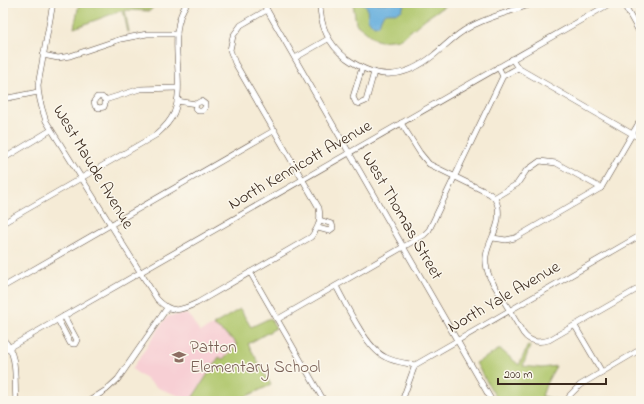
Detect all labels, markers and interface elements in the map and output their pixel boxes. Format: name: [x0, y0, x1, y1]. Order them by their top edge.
street label: West Maude Avenue: [46, 100, 140, 234]
street label: North Kennicott Avenue: [224, 113, 377, 216]
street label: West Thomas Street: [355, 147, 449, 285]
street label: North Yale Avenue: [443, 254, 565, 339]
place label: Patton Elementary School: [190, 335, 321, 381]
school or university icon: Patton Elementary School: [171, 349, 187, 365]
scale bar: [498, 360, 606, 386]
text: 200 m: [504, 366, 533, 384]

